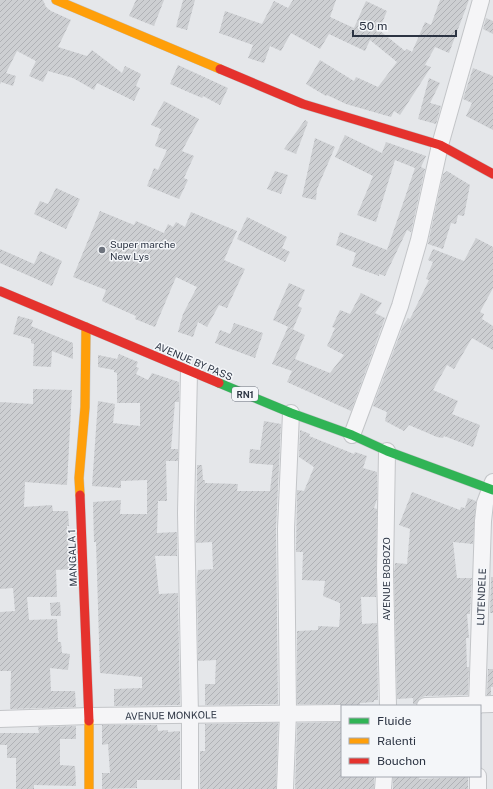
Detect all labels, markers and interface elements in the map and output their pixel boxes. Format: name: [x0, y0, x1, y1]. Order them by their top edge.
scale bar: [353, 12, 456, 38]
text: 50 m: [359, 19, 387, 33]
place label: Super marche New Lys: [110, 238, 176, 262]
marker: Super marche New Lys: [97, 245, 107, 255]
street label: AVENUE BY PASS: [153, 339, 235, 383]
road number: RN1: [232, 387, 258, 401]
street label: MANGALA 1: [65, 529, 79, 587]
street label: AVENUE BOBOZO: [380, 537, 392, 621]
street label: LUTENDELE: [474, 568, 488, 626]
legend: [341, 705, 481, 777]
street label: AVENUE MONKOLE: [125, 708, 217, 722]
text: Fluide: [377, 714, 412, 728]
text: Ralenti: [377, 734, 416, 748]
text: Bouchon: [377, 754, 426, 768]

